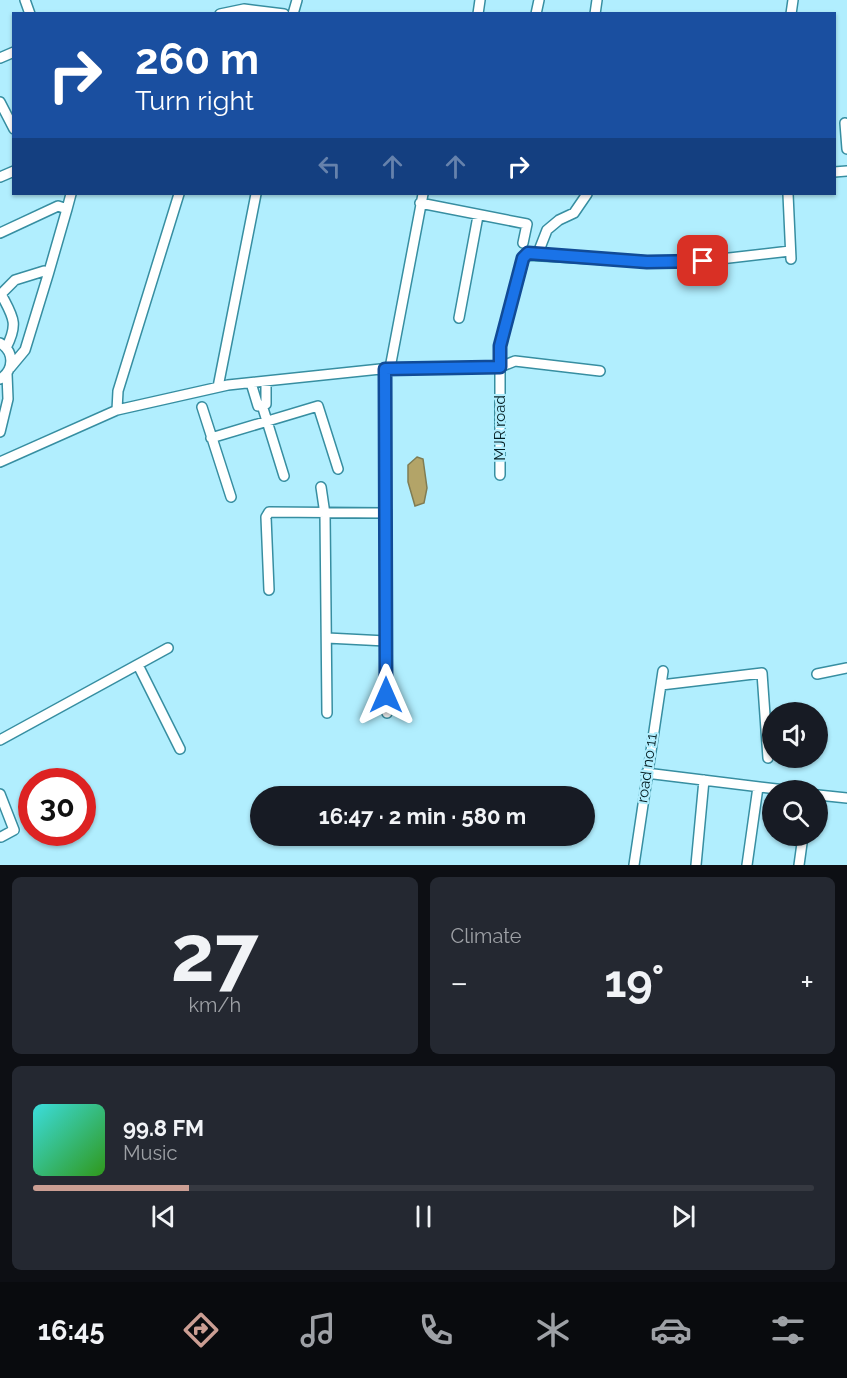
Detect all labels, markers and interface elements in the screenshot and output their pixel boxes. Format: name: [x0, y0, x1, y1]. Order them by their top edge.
text: 260 m: [135, 35, 259, 84]
icon: right: [36, 36, 114, 114]
text: Turn right: [135, 85, 254, 116]
icon: left: [313, 150, 346, 183]
icon: ahead: [376, 150, 409, 183]
icon: ahead: [439, 150, 472, 183]
icon: right: [502, 150, 535, 183]
pin: [677, 235, 728, 286]
icon: arrive: [686, 244, 719, 277]
street label: MJR road: [491, 395, 509, 461]
position arrow: [354, 663, 418, 727]
map controls: [762, 702, 828, 846]
button: sound: [762, 702, 828, 768]
street label: road no 11: [633, 732, 661, 804]
speed limit sign: 30: [18, 768, 96, 846]
button: search: [762, 780, 828, 846]
text: 16:47 · 2 min · 580 m: [319, 803, 526, 829]
text: 27: [171, 908, 259, 999]
text: Climate: [451, 924, 522, 948]
text: 19°: [604, 955, 664, 1008]
text: −: [451, 963, 468, 1002]
text: +: [800, 963, 814, 1002]
text: km/h: [188, 993, 241, 1017]
text: 99.8 FM: [123, 1115, 204, 1141]
text: Music: [123, 1141, 177, 1165]
icon: previous: [147, 1200, 180, 1233]
icon: pause: [407, 1200, 440, 1233]
icon: next: [667, 1200, 700, 1233]
icon: directions: [180, 1309, 222, 1351]
icon: music: [297, 1309, 339, 1351]
icon: phone: [415, 1309, 457, 1351]
icon: climate: [532, 1309, 574, 1351]
icon: car: [650, 1309, 692, 1351]
icon: filters: [767, 1309, 809, 1351]
text: 16:45: [38, 1315, 105, 1346]

